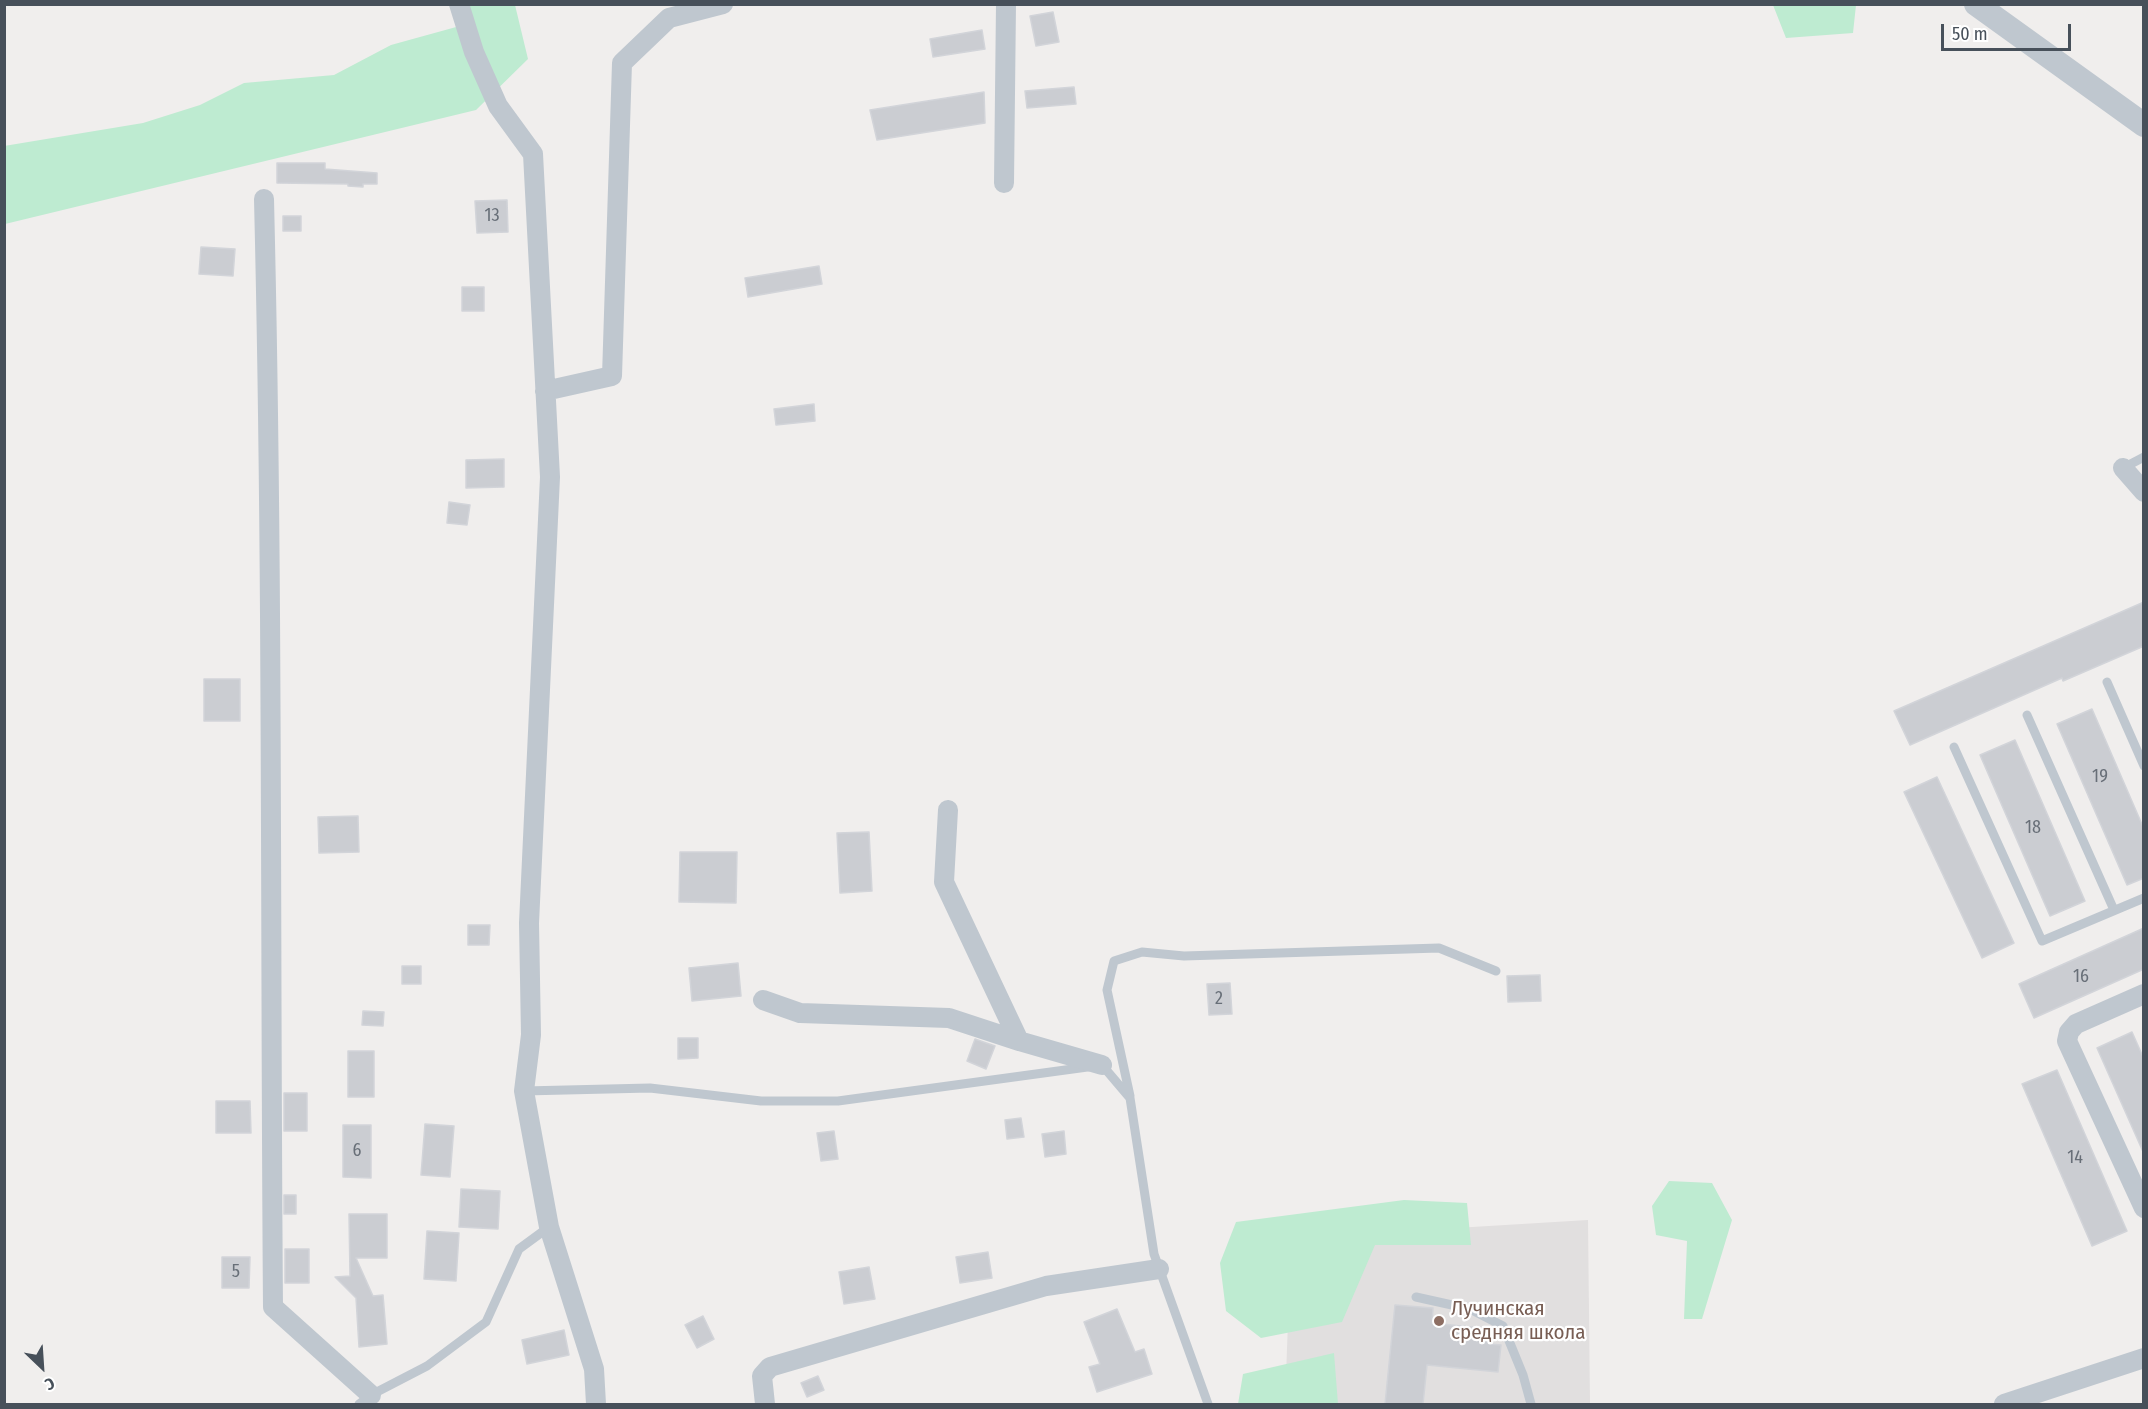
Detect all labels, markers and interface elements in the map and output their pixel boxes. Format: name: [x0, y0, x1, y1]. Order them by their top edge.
scale bar: [1944, 12, 2074, 50]
text: 50 m: [1952, 23, 1988, 45]
house number: 13: [484, 205, 500, 227]
house number: 19: [2092, 766, 2108, 788]
house number: 18: [2025, 817, 2041, 839]
house number: 16: [2073, 966, 2089, 988]
house number: 2: [1215, 988, 1223, 1010]
house number: 6: [353, 1140, 361, 1162]
house number: 14: [2067, 1147, 2083, 1169]
house number: 5: [232, 1261, 240, 1283]
place label: Лучинская средняя школа: [1451, 1296, 1585, 1346]
marker: Лучинская средняя школа: [1432, 1314, 1446, 1328]
north arrow: [12, 1337, 72, 1397]
text: С: [42, 1373, 58, 1394]

